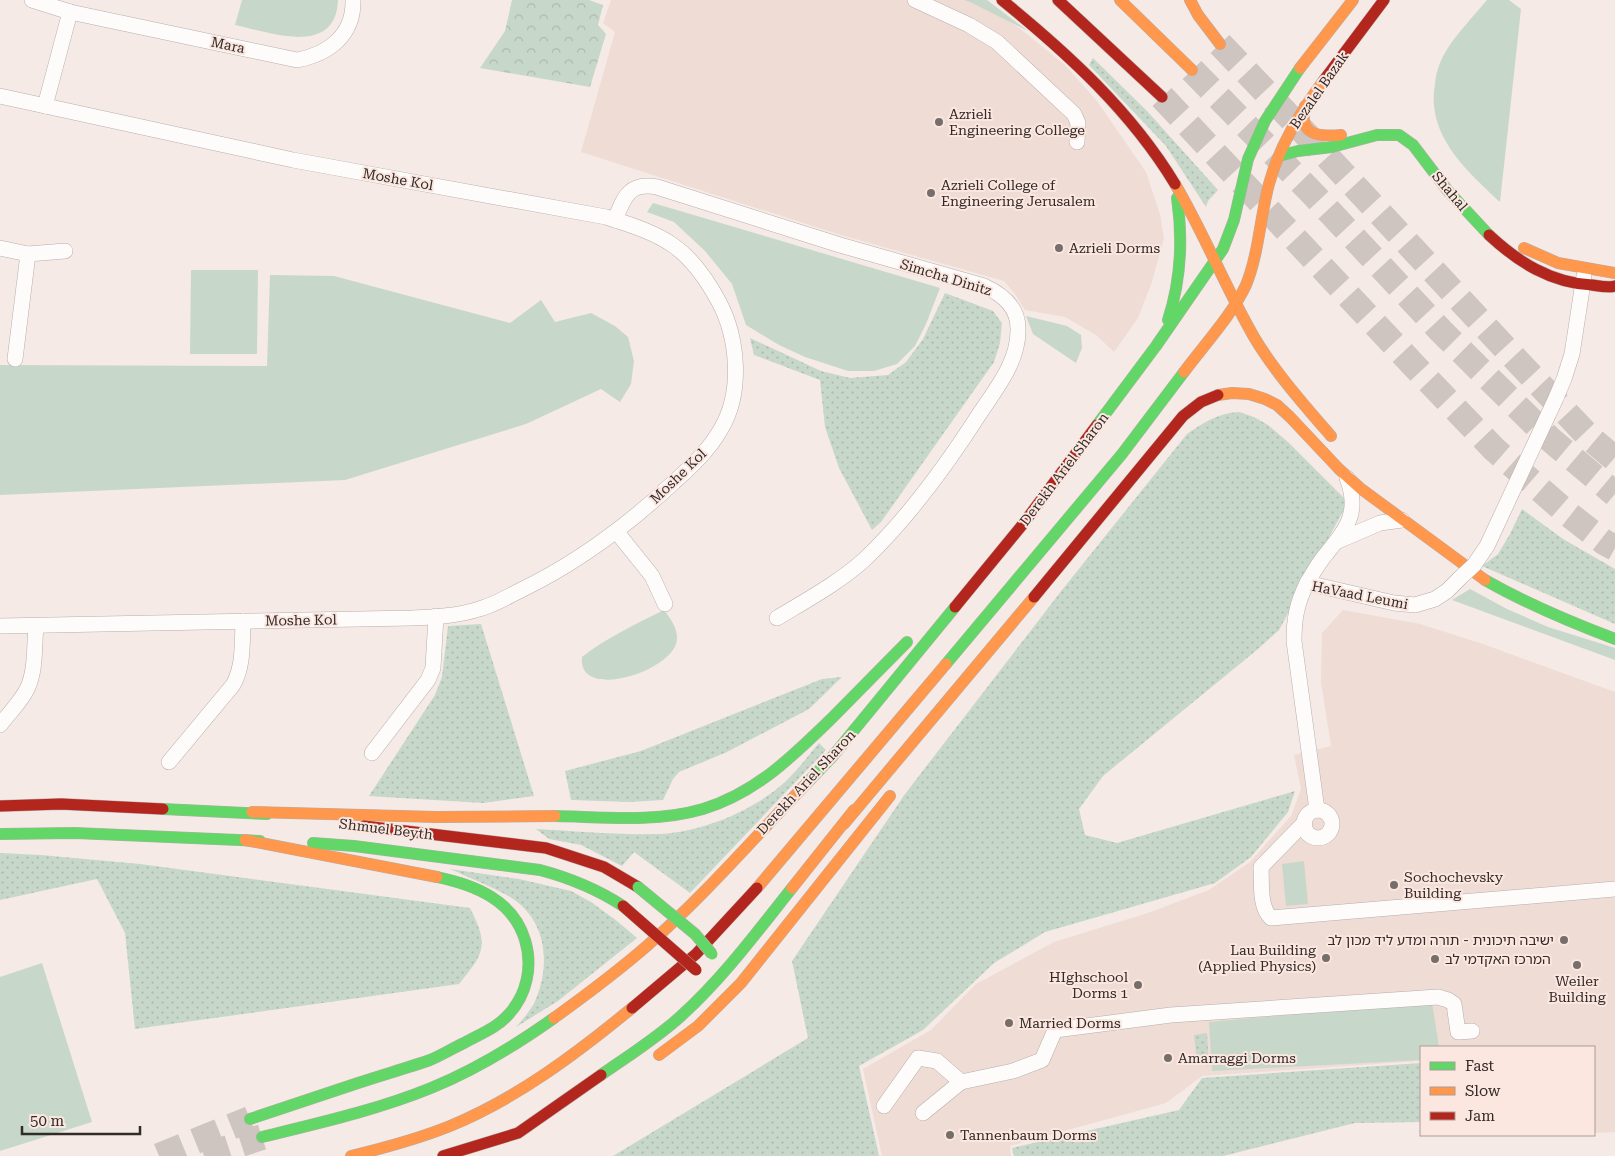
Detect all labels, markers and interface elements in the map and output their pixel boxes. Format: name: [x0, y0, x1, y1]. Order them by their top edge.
street label: Mara: [210, 34, 247, 56]
street label: Bezalel Bazak: [1286, 48, 1352, 132]
place label: Azrieli Engineering College: [949, 106, 1085, 138]
marker: Azrieli Engineering College: [933, 116, 945, 128]
street label: Moshe Kol: [361, 165, 435, 193]
street label: Shahal: [1429, 168, 1471, 214]
place label: Azrieli College of Engineering Jerusalem: [941, 177, 1096, 209]
marker: Azrieli College of Engineering Jerusalem: [925, 187, 937, 199]
place label: Azrieli Dorms: [1069, 240, 1161, 256]
marker: Azrieli Dorms: [1053, 242, 1065, 254]
street label: Simcha Dinitz: [898, 256, 994, 299]
street label: Derekh Ariel Sharon: [1016, 410, 1112, 528]
street label: Moshe Kol: [647, 445, 710, 507]
street label: HaVaad Leumi: [1310, 578, 1410, 612]
street label: Moshe Kol: [265, 611, 338, 629]
street label: Derekh Ariel Sharon: [753, 726, 859, 838]
street label: Shmuel Beyth: [338, 815, 434, 843]
place label: Sochochevsky Building: [1404, 869, 1504, 901]
marker: Sochochevsky Building: [1388, 879, 1400, 891]
place label: ישיבה תיכונית - תורה ומדע ליד מכון לב: [1327, 932, 1554, 948]
marker: ישיבה תיכונית - תורה ומדע ליד מכון לב: [1558, 934, 1570, 946]
place label: Lau Building (Applied Physics): [1198, 942, 1316, 974]
place label: המרכז האקדמי לב: [1445, 951, 1551, 967]
marker: Lau Building (Applied Physics): [1320, 952, 1332, 964]
marker: המרכז האקדמי לב: [1429, 953, 1441, 965]
marker: Weiler Building: [1571, 959, 1583, 971]
place label: HIghschool Dorms 1: [1049, 969, 1129, 1001]
place label: Weiler Building: [1548, 973, 1606, 1005]
marker: HIghschool Dorms 1: [1132, 979, 1144, 991]
place label: Married Dorms: [1019, 1015, 1121, 1031]
marker: Married Dorms: [1003, 1017, 1015, 1029]
legend: [1420, 1046, 1595, 1136]
place label: Amarraggi Dorms: [1178, 1050, 1296, 1066]
marker: Amarraggi Dorms: [1162, 1052, 1174, 1064]
text: Fast: [1465, 1057, 1495, 1075]
text: Slow: [1465, 1082, 1501, 1100]
scale bar: [22, 1104, 140, 1136]
text: Jam: [1465, 1107, 1495, 1125]
text: 50 m: [30, 1112, 65, 1130]
place label: Tannenbaum Dorms: [960, 1127, 1097, 1143]
marker: Tannenbaum Dorms: [944, 1129, 956, 1141]

